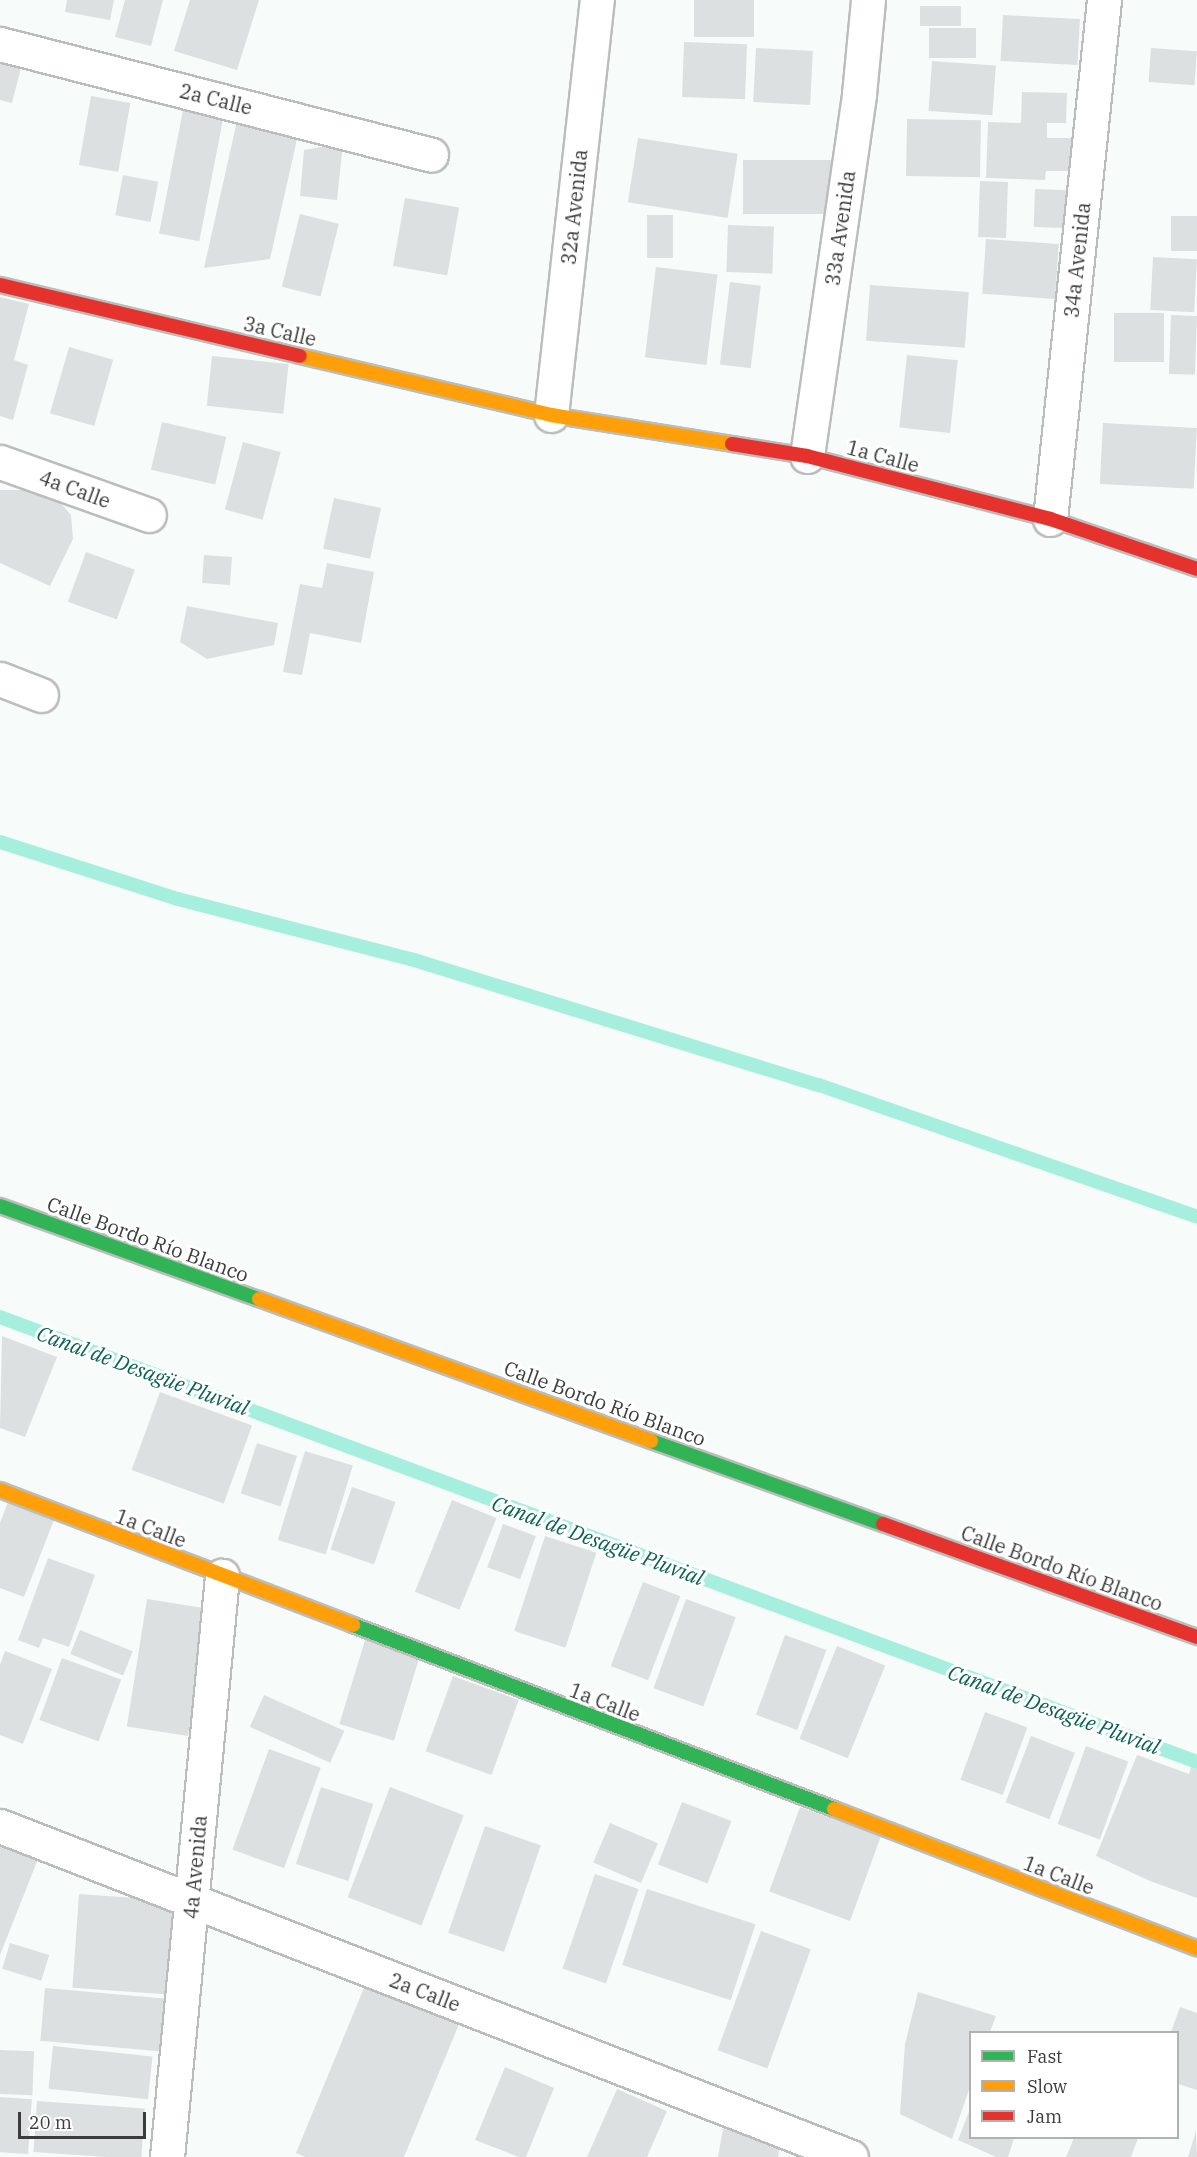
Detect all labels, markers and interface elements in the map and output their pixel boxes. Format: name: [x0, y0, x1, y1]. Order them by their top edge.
street label: 2a Calle: [177, 78, 255, 120]
street label: 32a Avenida: [556, 148, 592, 266]
street label: 33a Avenida: [820, 169, 860, 287]
street label: 34a Avenida: [1059, 201, 1095, 319]
street label: 3a Calle: [241, 311, 319, 351]
street label: 1a Calle: [844, 435, 922, 477]
street label: 4a Calle: [36, 465, 114, 513]
street label: Calle Bordo Río Blanco: [44, 1191, 252, 1287]
water label: Canal de Desagüe Pluvial: [34, 1320, 252, 1420]
street label: Calle Bordo Río Blanco: [501, 1355, 709, 1451]
water label: Canal de Desagüe Pluvial: [489, 1490, 707, 1590]
street label: 1a Calle: [112, 1504, 190, 1552]
street label: Calle Bordo Río Blanco: [958, 1520, 1166, 1616]
water label: Canal de Desagüe Pluvial: [945, 1659, 1163, 1759]
street label: 1a Calle: [566, 1678, 644, 1726]
street label: 4a Avenida: [179, 1814, 211, 1920]
street label: 1a Calle: [1020, 1851, 1098, 1899]
street label: 2a Calle: [386, 1968, 464, 2016]
legend: [969, 2031, 1179, 2139]
text: Fast: [1027, 2045, 1062, 2068]
text: Slow: [1027, 2075, 1067, 2098]
scale bar: [21, 2100, 148, 2138]
text: Jam: [1027, 2105, 1062, 2128]
text: 20 m: [29, 2111, 72, 2134]

